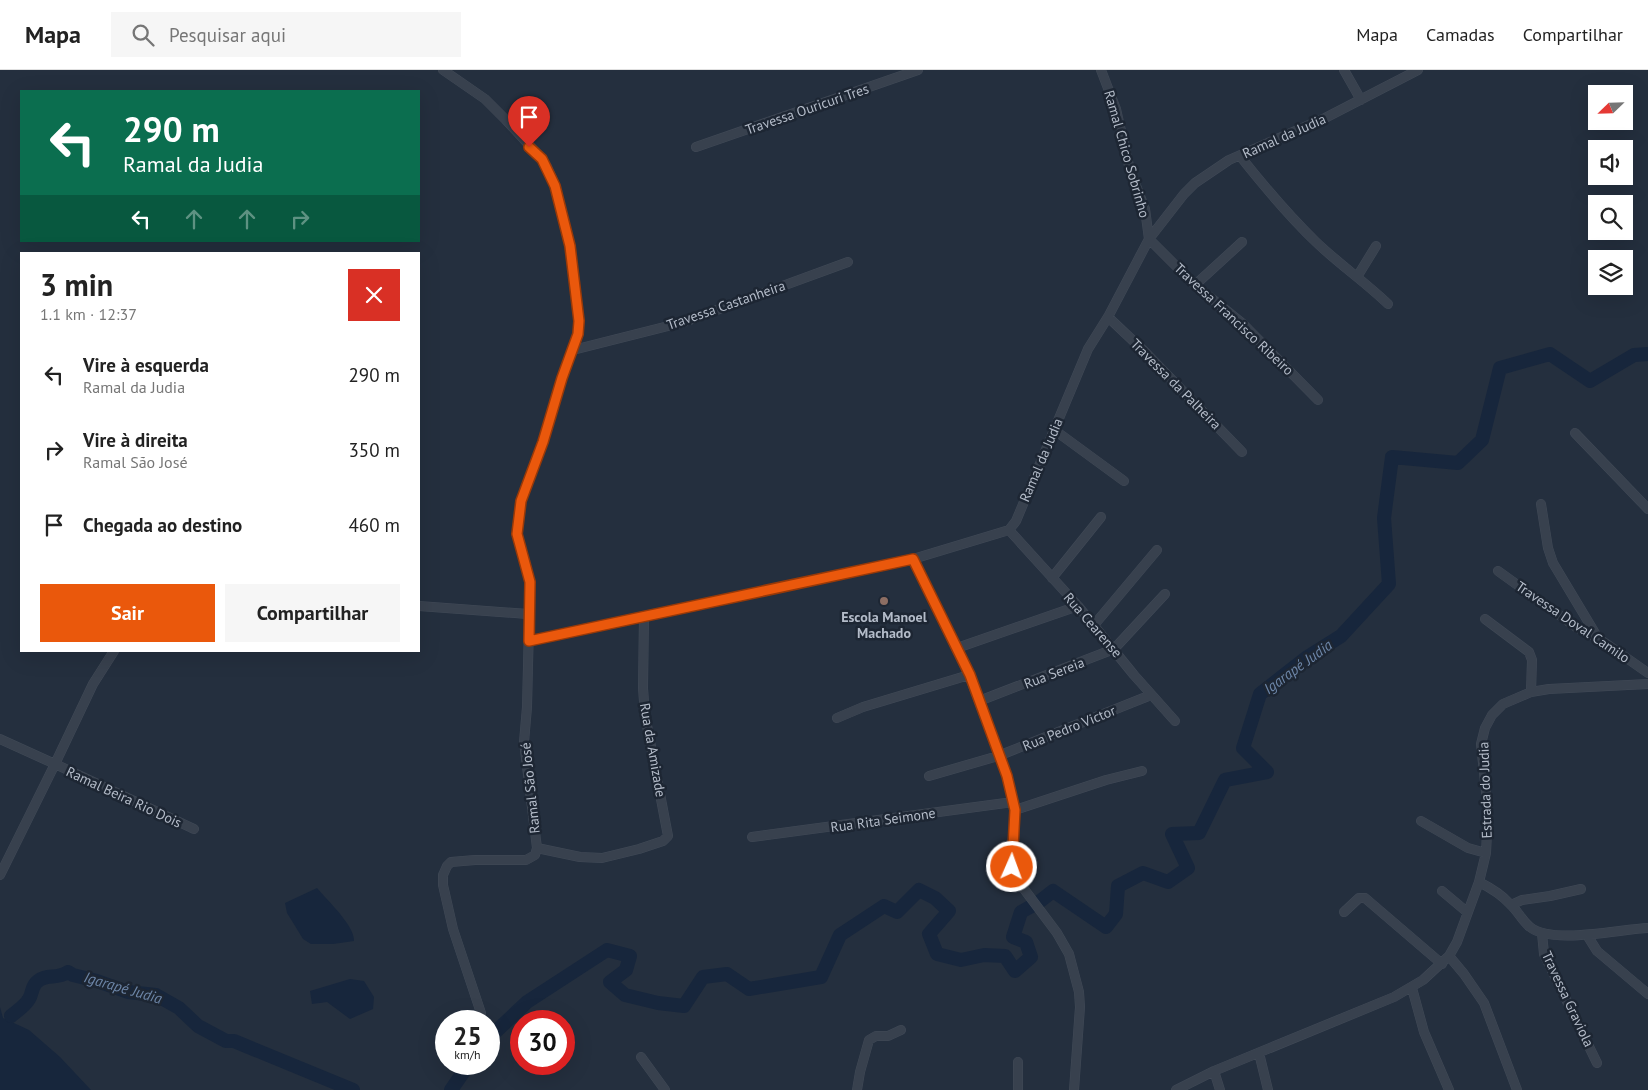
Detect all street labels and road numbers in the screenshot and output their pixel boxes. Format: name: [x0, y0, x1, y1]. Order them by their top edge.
street label: Travessa Ouricuri Tres: [743, 79, 871, 139]
street label: Ramal Chico Sobrinho: [1100, 88, 1154, 220]
street label: Ramal da Judia: [1240, 110, 1329, 162]
street label: Travessa Francisco Ribeiro: [1171, 259, 1297, 379]
street label: Travessa Castanheira: [664, 276, 788, 334]
street label: Travessa da Palheira: [1127, 335, 1225, 433]
street label: Ramal da Judia: [1015, 415, 1067, 505]
street label: Travessa Doval Camilo: [1513, 577, 1633, 667]
street label: Rua Cearense: [1060, 589, 1126, 661]
street label: Rua Sereia: [1021, 653, 1087, 693]
street label: Rua da Amizade: [636, 701, 670, 799]
street label: Rua Pedro Victor: [1020, 701, 1118, 755]
street label: Estrada do Judia: [1474, 741, 1496, 839]
street label: Ramal São José: [516, 742, 544, 834]
street label: Ramal Beira Rio Dois: [63, 762, 185, 832]
street label: Rua Rita Seimone: [829, 804, 937, 836]
street label: Travessa Graviola: [1538, 948, 1598, 1050]

